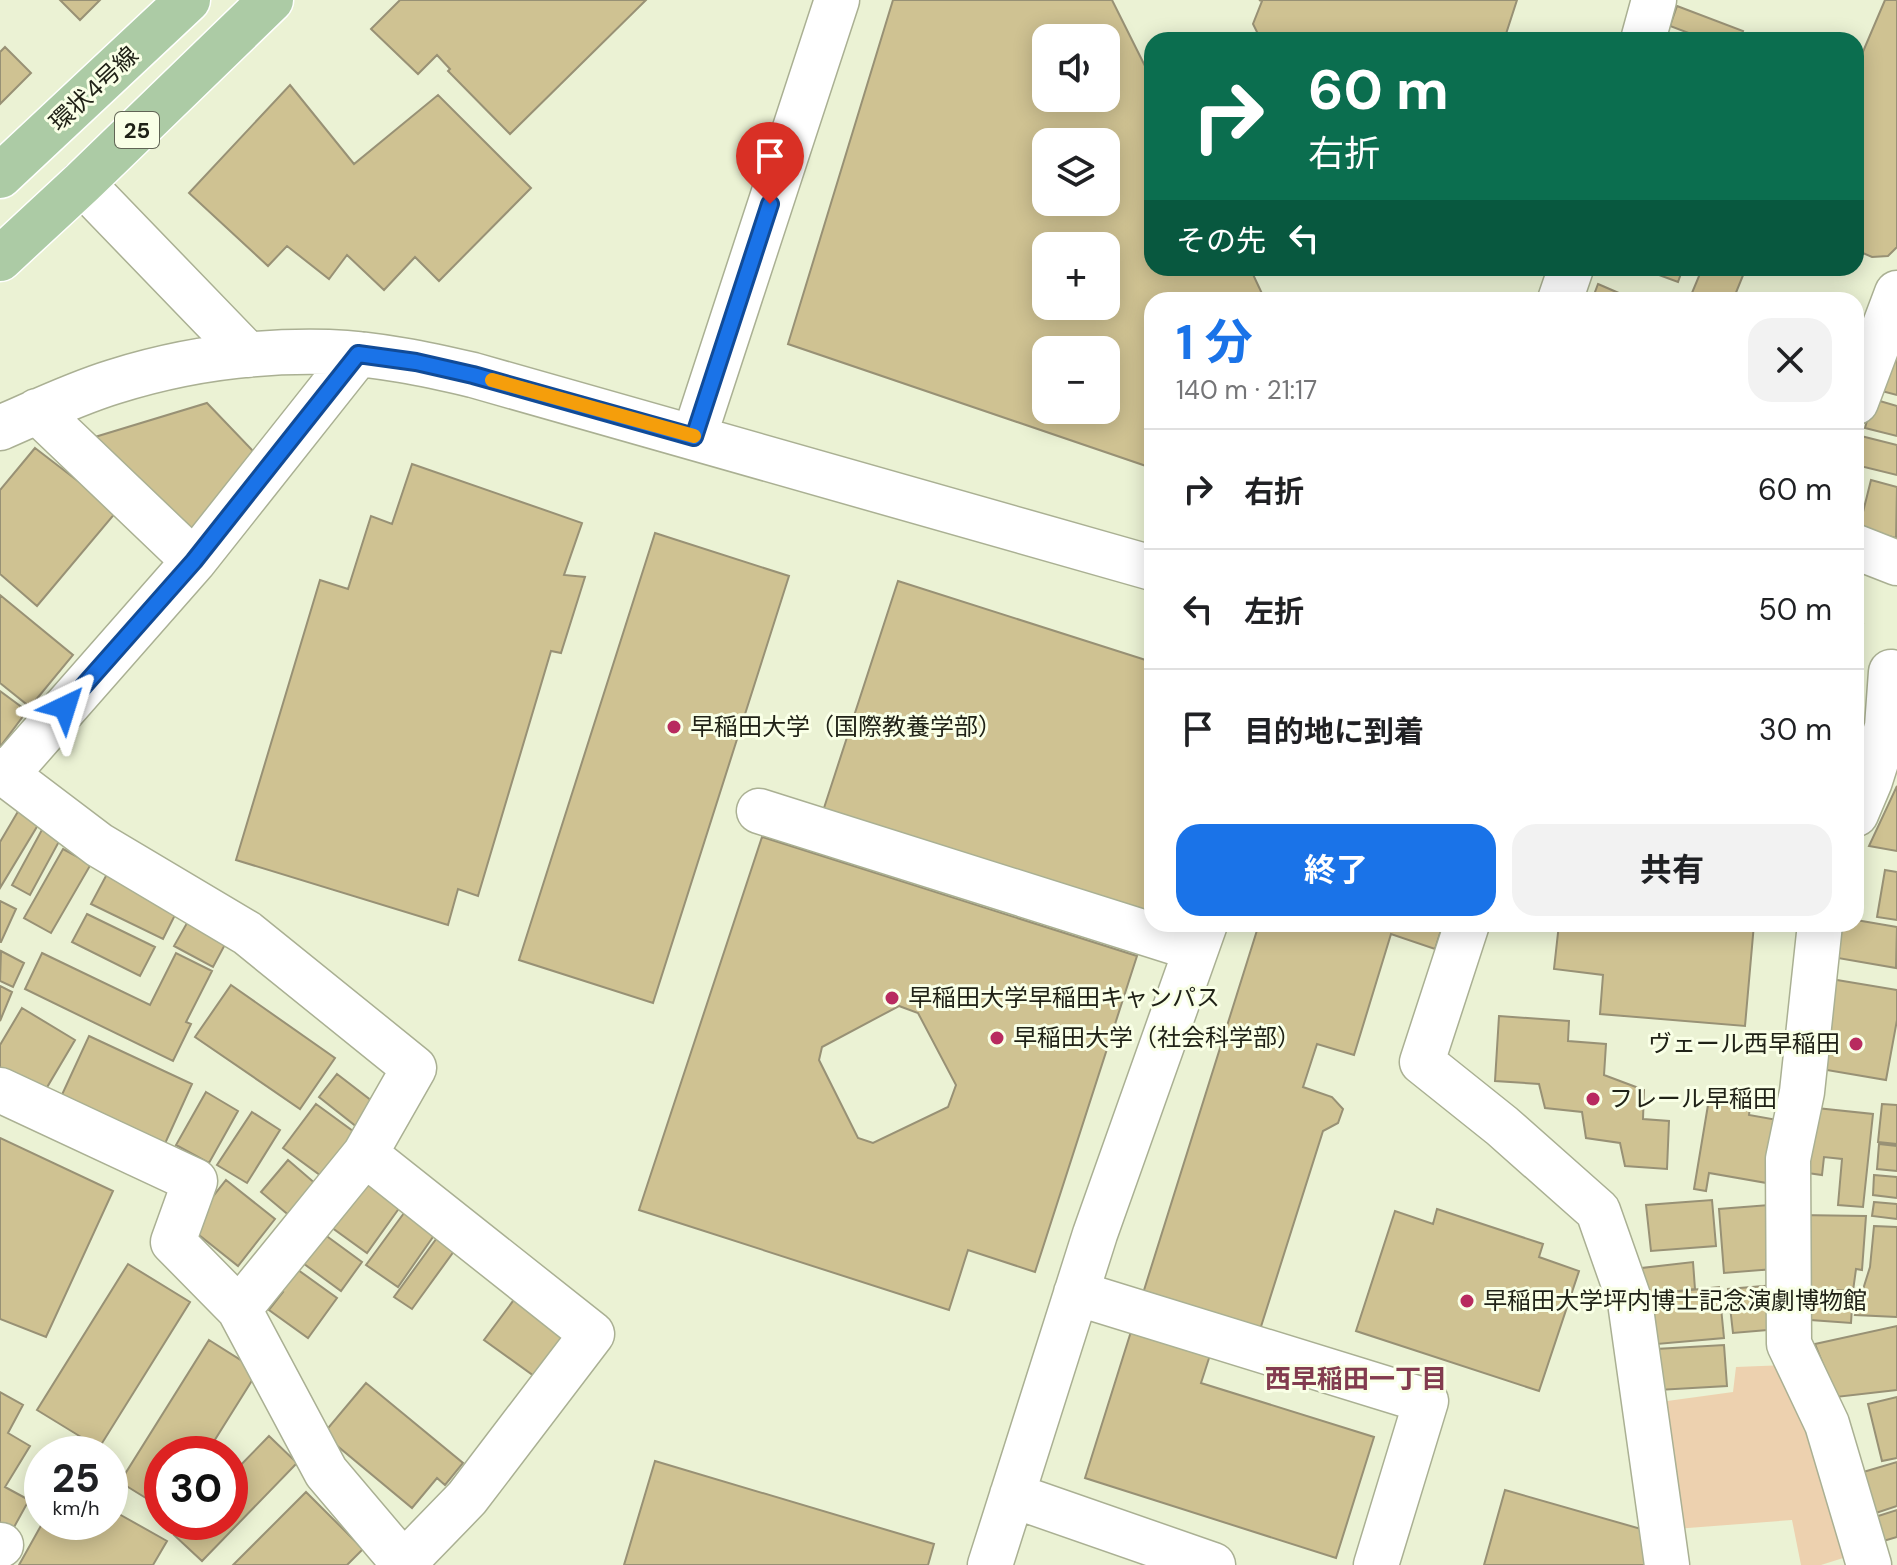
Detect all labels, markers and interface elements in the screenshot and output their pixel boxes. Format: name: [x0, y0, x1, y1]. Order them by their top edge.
map controls: [1032, 24, 1120, 424]
button: sound: [1032, 24, 1120, 112]
street label: 環状4号線: [43, 40, 145, 138]
text: 60 m: [1308, 53, 1449, 126]
icon: right: [1176, 64, 1280, 168]
road number: 25: [115, 112, 159, 148]
pin: [736, 122, 804, 204]
button: layers: [1032, 128, 1120, 216]
text: 右折: [1308, 130, 1380, 177]
icon: arrive: [748, 134, 792, 178]
icon: left: [1282, 216, 1326, 260]
text: その先: [1176, 221, 1266, 260]
button: +: [1032, 232, 1120, 320]
text: 1 分: [1176, 311, 1253, 374]
button: close: [1748, 318, 1832, 402]
button: −: [1032, 336, 1120, 424]
text: 140 m · 21:17: [1176, 373, 1317, 407]
icon: right: [1176, 467, 1220, 511]
text: 60 m: [1758, 470, 1832, 509]
text: 右折: [1244, 472, 1304, 511]
icon: left: [1176, 587, 1220, 631]
text: 50 m: [1758, 590, 1832, 629]
text: 左折: [1244, 592, 1304, 631]
position arrow: [23, 665, 107, 749]
icon: arrive: [1176, 707, 1220, 751]
text: 30 m: [1759, 710, 1832, 749]
place label: 早稲田大学（国際教養学部）: [690, 711, 1002, 742]
text: 目的地に到着: [1244, 712, 1424, 751]
marker: 早稲田大学（国際教養学部）: [665, 718, 683, 736]
button: 終了: [1176, 824, 1496, 916]
button: 共有: [1512, 824, 1832, 916]
place label: 早稲田大学早稲田キャンパス: [908, 982, 1220, 1013]
marker: 早稲田大学早稲田キャンパス: [883, 989, 901, 1007]
place label: 早稲田大学（社会科学部）: [1013, 1022, 1301, 1053]
place label: ヴェール西早稲田: [1648, 1028, 1840, 1059]
marker: 早稲田大学（社会科学部）: [988, 1029, 1006, 1047]
marker: ヴェール西早稲田: [1847, 1035, 1865, 1053]
place label: フレール早稲田: [1609, 1083, 1777, 1114]
marker: フレール早稲田: [1584, 1090, 1602, 1108]
place label: 早稲田大学坪内博士記念演劇博物館: [1483, 1285, 1867, 1316]
marker: 早稲田大学坪内博士記念演劇博物館: [1458, 1292, 1476, 1310]
district label: 西早稲田一丁目: [1265, 1362, 1447, 1396]
speed limit sign: 30: [144, 1436, 248, 1540]
text: 25: [52, 1452, 100, 1504]
text: km/h: [52, 1495, 100, 1521]

